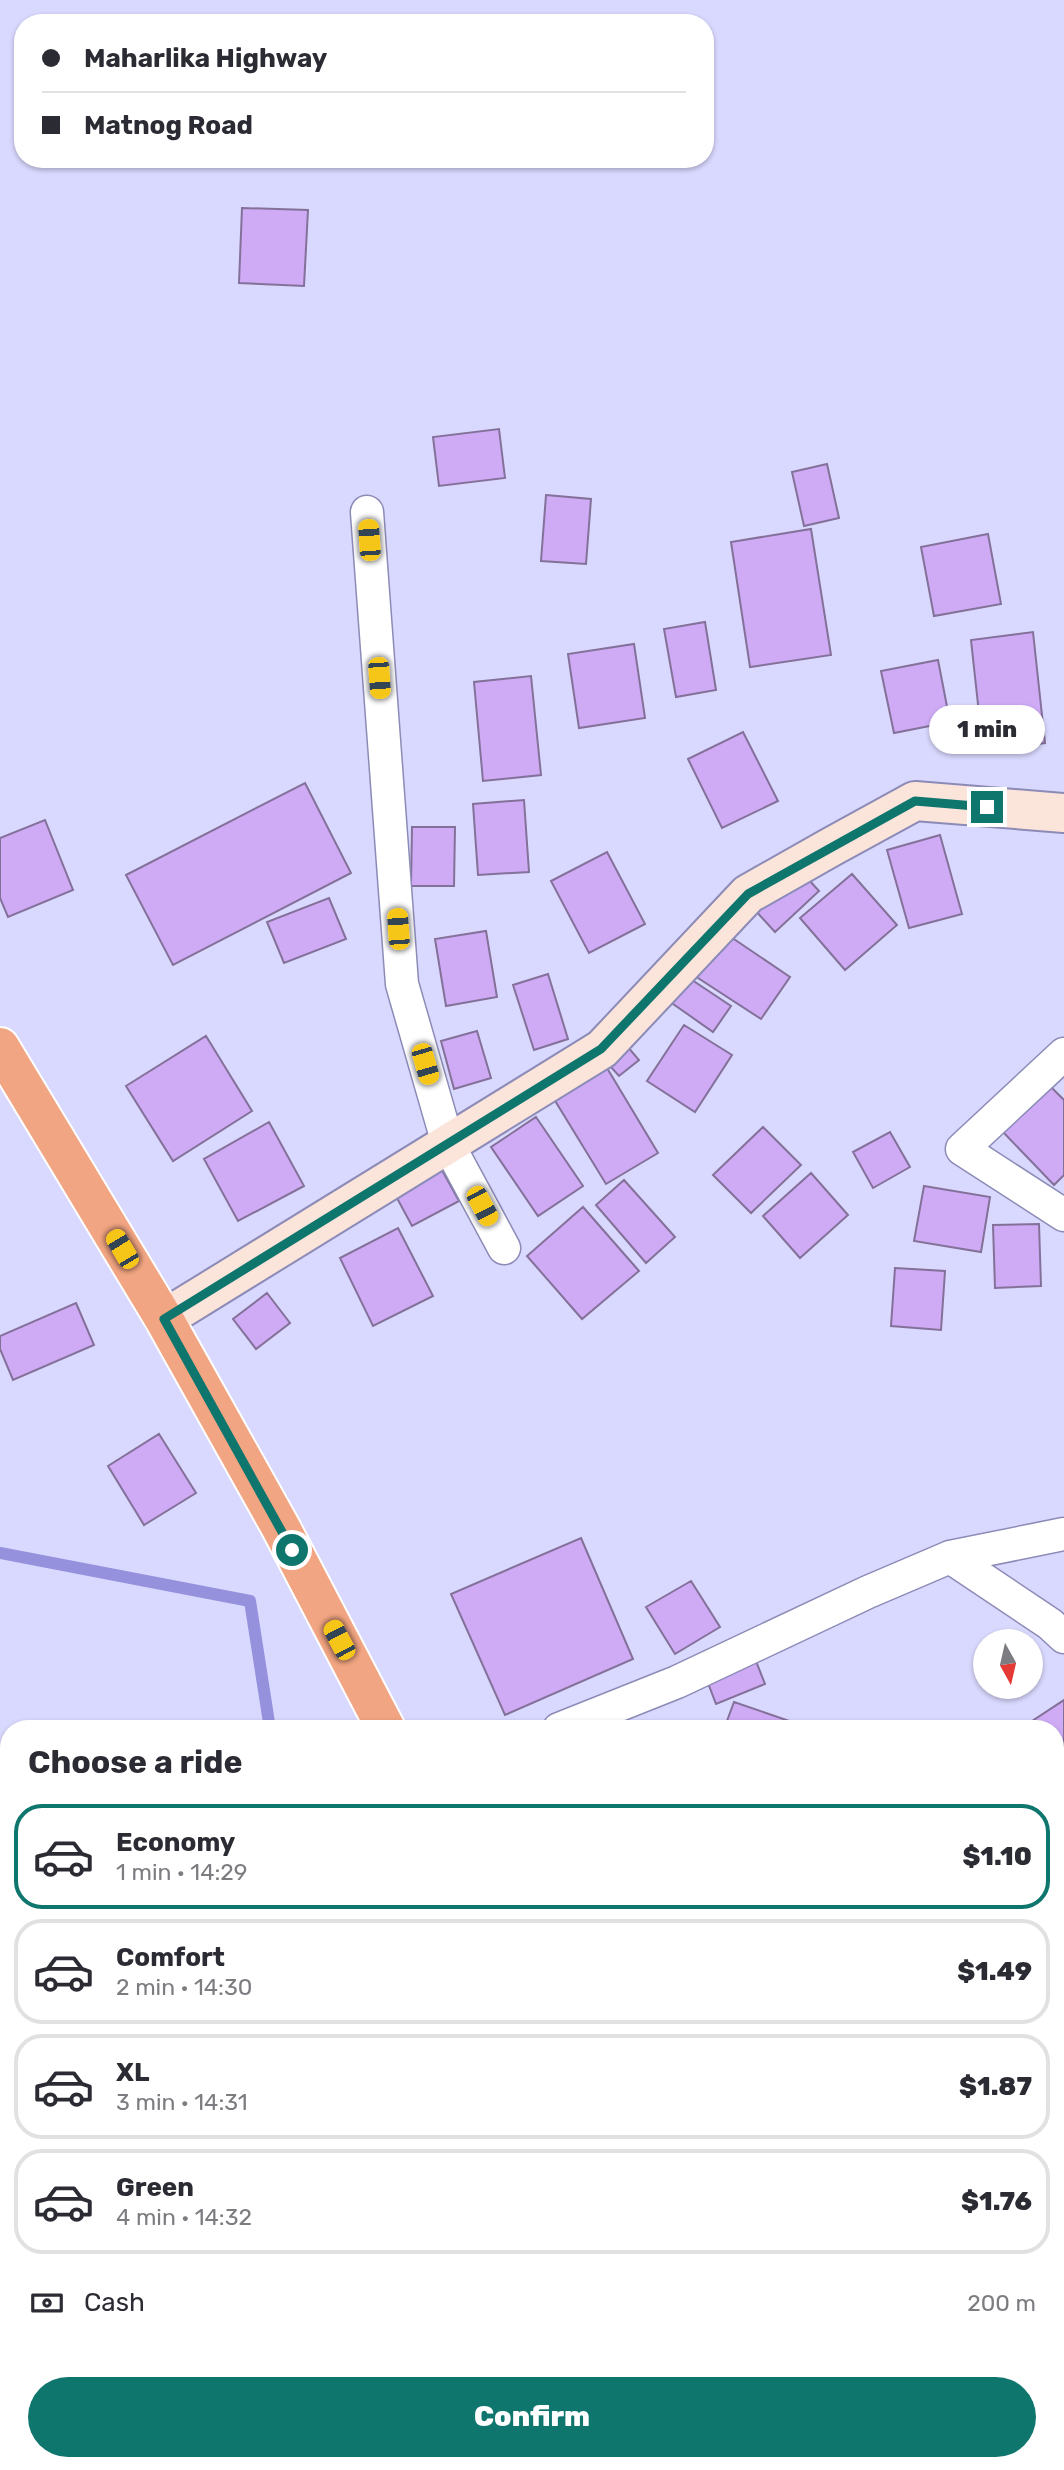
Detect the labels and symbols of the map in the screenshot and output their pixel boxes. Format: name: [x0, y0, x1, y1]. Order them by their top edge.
car: [358, 518, 381, 562]
car: [368, 656, 391, 700]
callout: 1 min: [929, 706, 1045, 754]
route end: [971, 791, 1003, 823]
car: [387, 907, 410, 951]
car: [410, 1041, 441, 1087]
car: [463, 1183, 502, 1229]
car: [103, 1226, 142, 1272]
route start: [276, 1534, 308, 1566]
car: [320, 1617, 359, 1663]
north arrow: [973, 1629, 1043, 1699]

